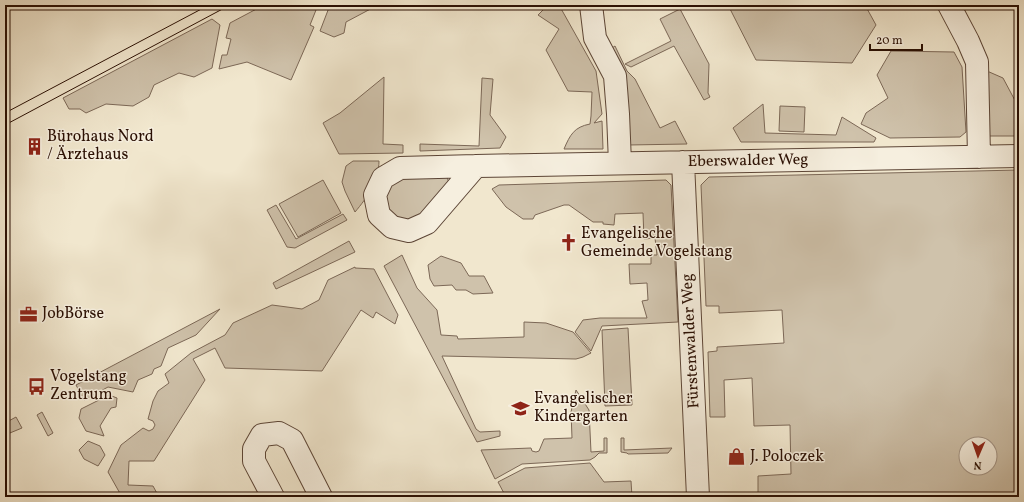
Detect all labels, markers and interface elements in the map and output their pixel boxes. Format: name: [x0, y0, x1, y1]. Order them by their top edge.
scale bar: [870, 26, 922, 52]
text: 20 m: [876, 33, 903, 49]
place label: Bürohaus Nord / Ärztehaus: [47, 126, 154, 166]
building icon: Bürohaus Nord / Ärztehaus: [24, 136, 44, 156]
street label: Eberswalder Weg: [687, 149, 809, 173]
place label: Evangelische Gemeinde Vogelstang: [581, 223, 732, 263]
church icon: Evangelische Gemeinde Vogelstang: [558, 233, 578, 253]
street label: Fürstenwalder Weg: [676, 273, 706, 409]
place label: JobBörse: [42, 303, 104, 325]
office icon: JobBörse: [19, 304, 39, 324]
place label: Vogelstang Zentrum: [50, 366, 127, 406]
bus stop icon: Vogelstang Zentrum: [27, 376, 47, 396]
place label: Evangelischer Kindergarten: [534, 388, 633, 428]
school or university icon: Evangelischer Kindergarten: [511, 398, 531, 418]
north arrow: [958, 436, 998, 476]
place label: J. Poloczek: [750, 446, 824, 468]
shop icon: J. Poloczek: [727, 447, 747, 467]
text: N: [973, 457, 982, 472]

